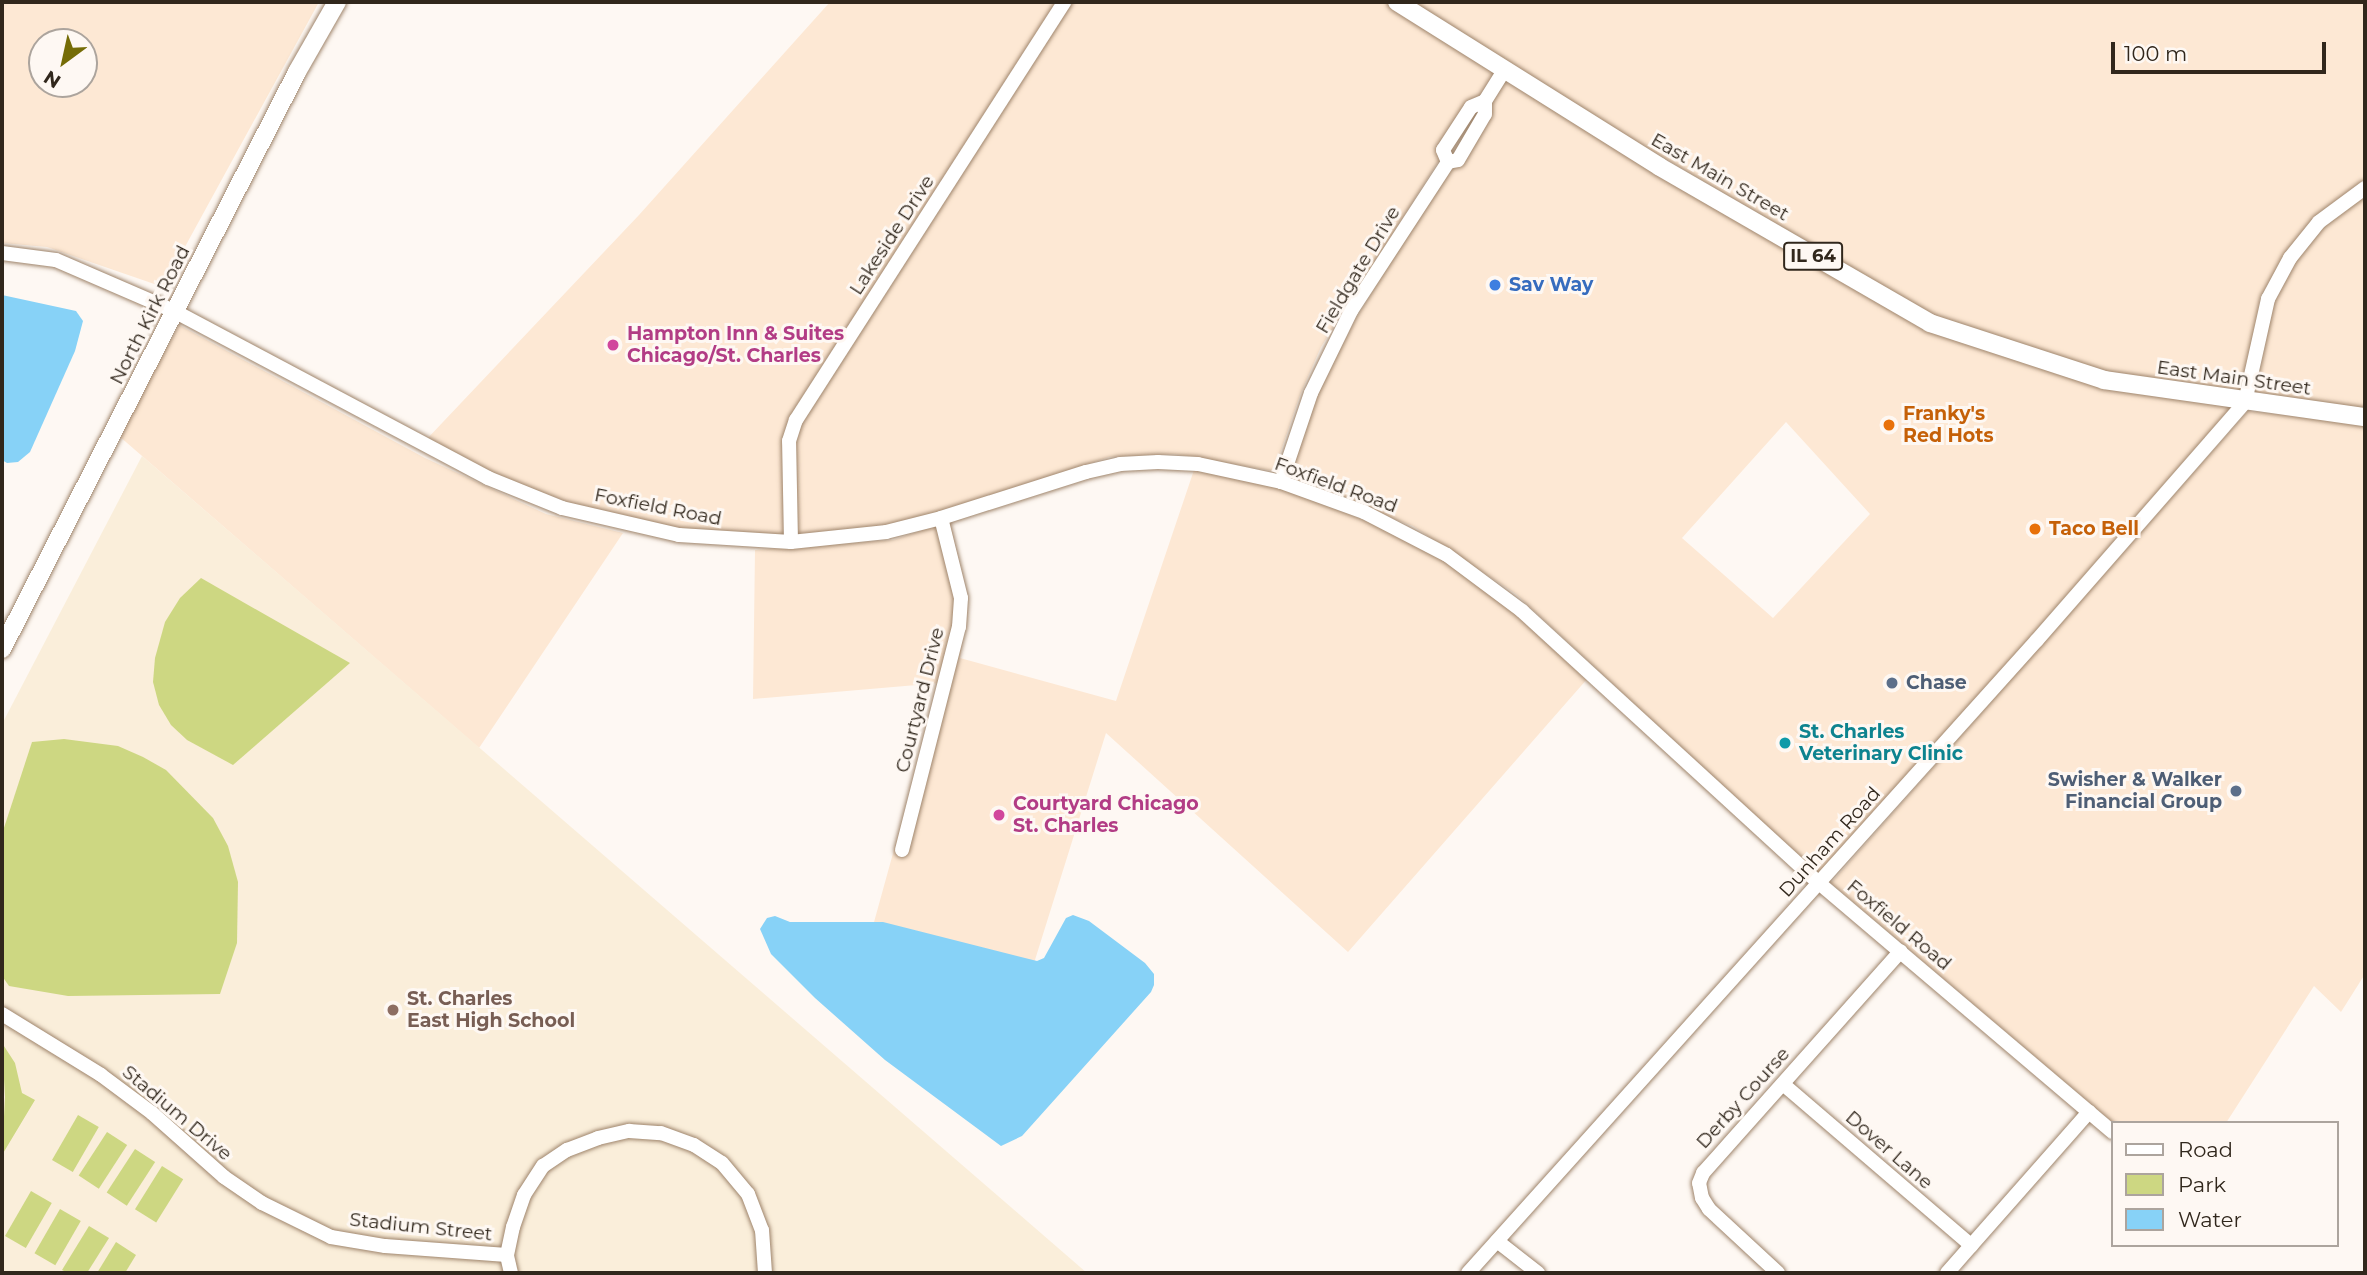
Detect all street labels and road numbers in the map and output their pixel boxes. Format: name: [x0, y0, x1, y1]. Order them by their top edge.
street label: East Main Street: [1647, 128, 1793, 226]
street label: Lakeside Drive: [845, 171, 939, 299]
street label: Fieldgate Drive: [1311, 202, 1405, 338]
street label: North Kirk Road: [105, 242, 195, 388]
road number: IL 64: [1782, 242, 1844, 270]
street label: East Main Street: [2155, 356, 2313, 400]
street label: Foxfield Road: [1271, 452, 1401, 518]
street label: Foxfield Road: [592, 483, 724, 531]
street label: Courtyard Drive: [891, 625, 949, 775]
street label: Dunham Road: [1775, 782, 1885, 902]
street label: Foxfield Road: [1842, 875, 1956, 975]
street label: Derby Course: [1692, 1043, 1794, 1153]
street label: Stadium Drive: [118, 1061, 236, 1165]
street label: Dover Lane: [1841, 1106, 1937, 1194]
street label: Stadium Street: [348, 1208, 494, 1246]

